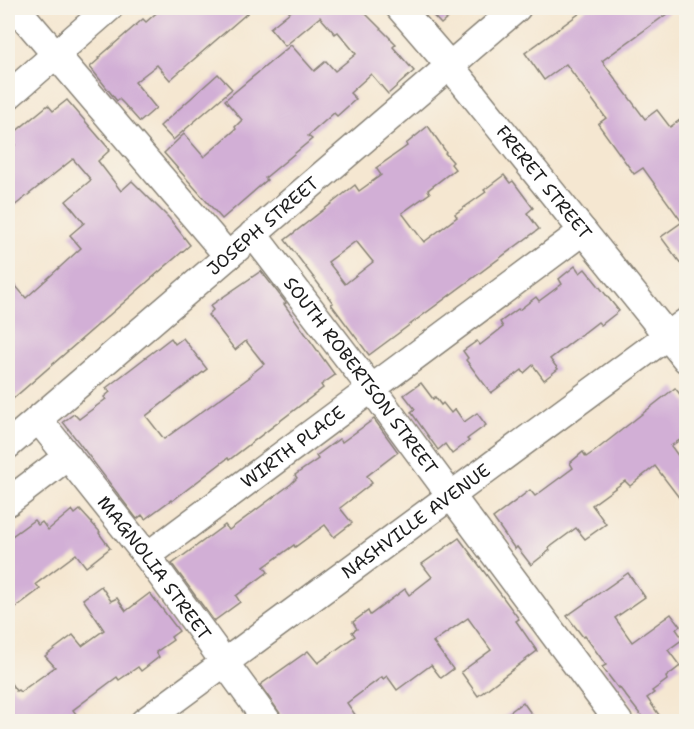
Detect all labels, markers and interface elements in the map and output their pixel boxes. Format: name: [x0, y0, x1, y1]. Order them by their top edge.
street label: FRERET STREET: [491, 120, 597, 244]
street label: JOSEPH STREET: [202, 171, 324, 281]
street label: SOUTH ROBERTSON STREET: [278, 272, 443, 479]
street label: WIRTH PLACE: [236, 401, 350, 494]
street label: NASHVILLE AVENUE: [337, 458, 495, 584]
street label: MAGNOLIA STREET: [92, 491, 216, 645]

